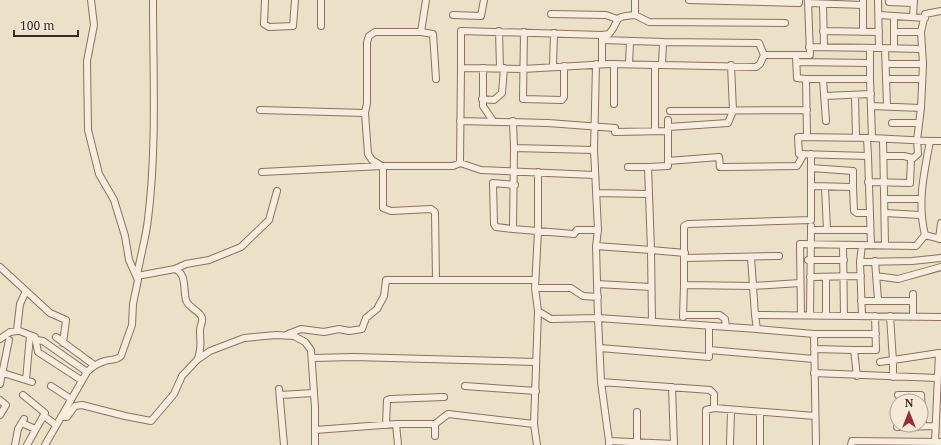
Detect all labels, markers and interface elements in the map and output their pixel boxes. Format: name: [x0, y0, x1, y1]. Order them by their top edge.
scale bar: [14, 12, 78, 38]
text: 100 m: [20, 17, 55, 34]
north arrow: [889, 393, 929, 433]
text: N: [905, 395, 914, 410]

